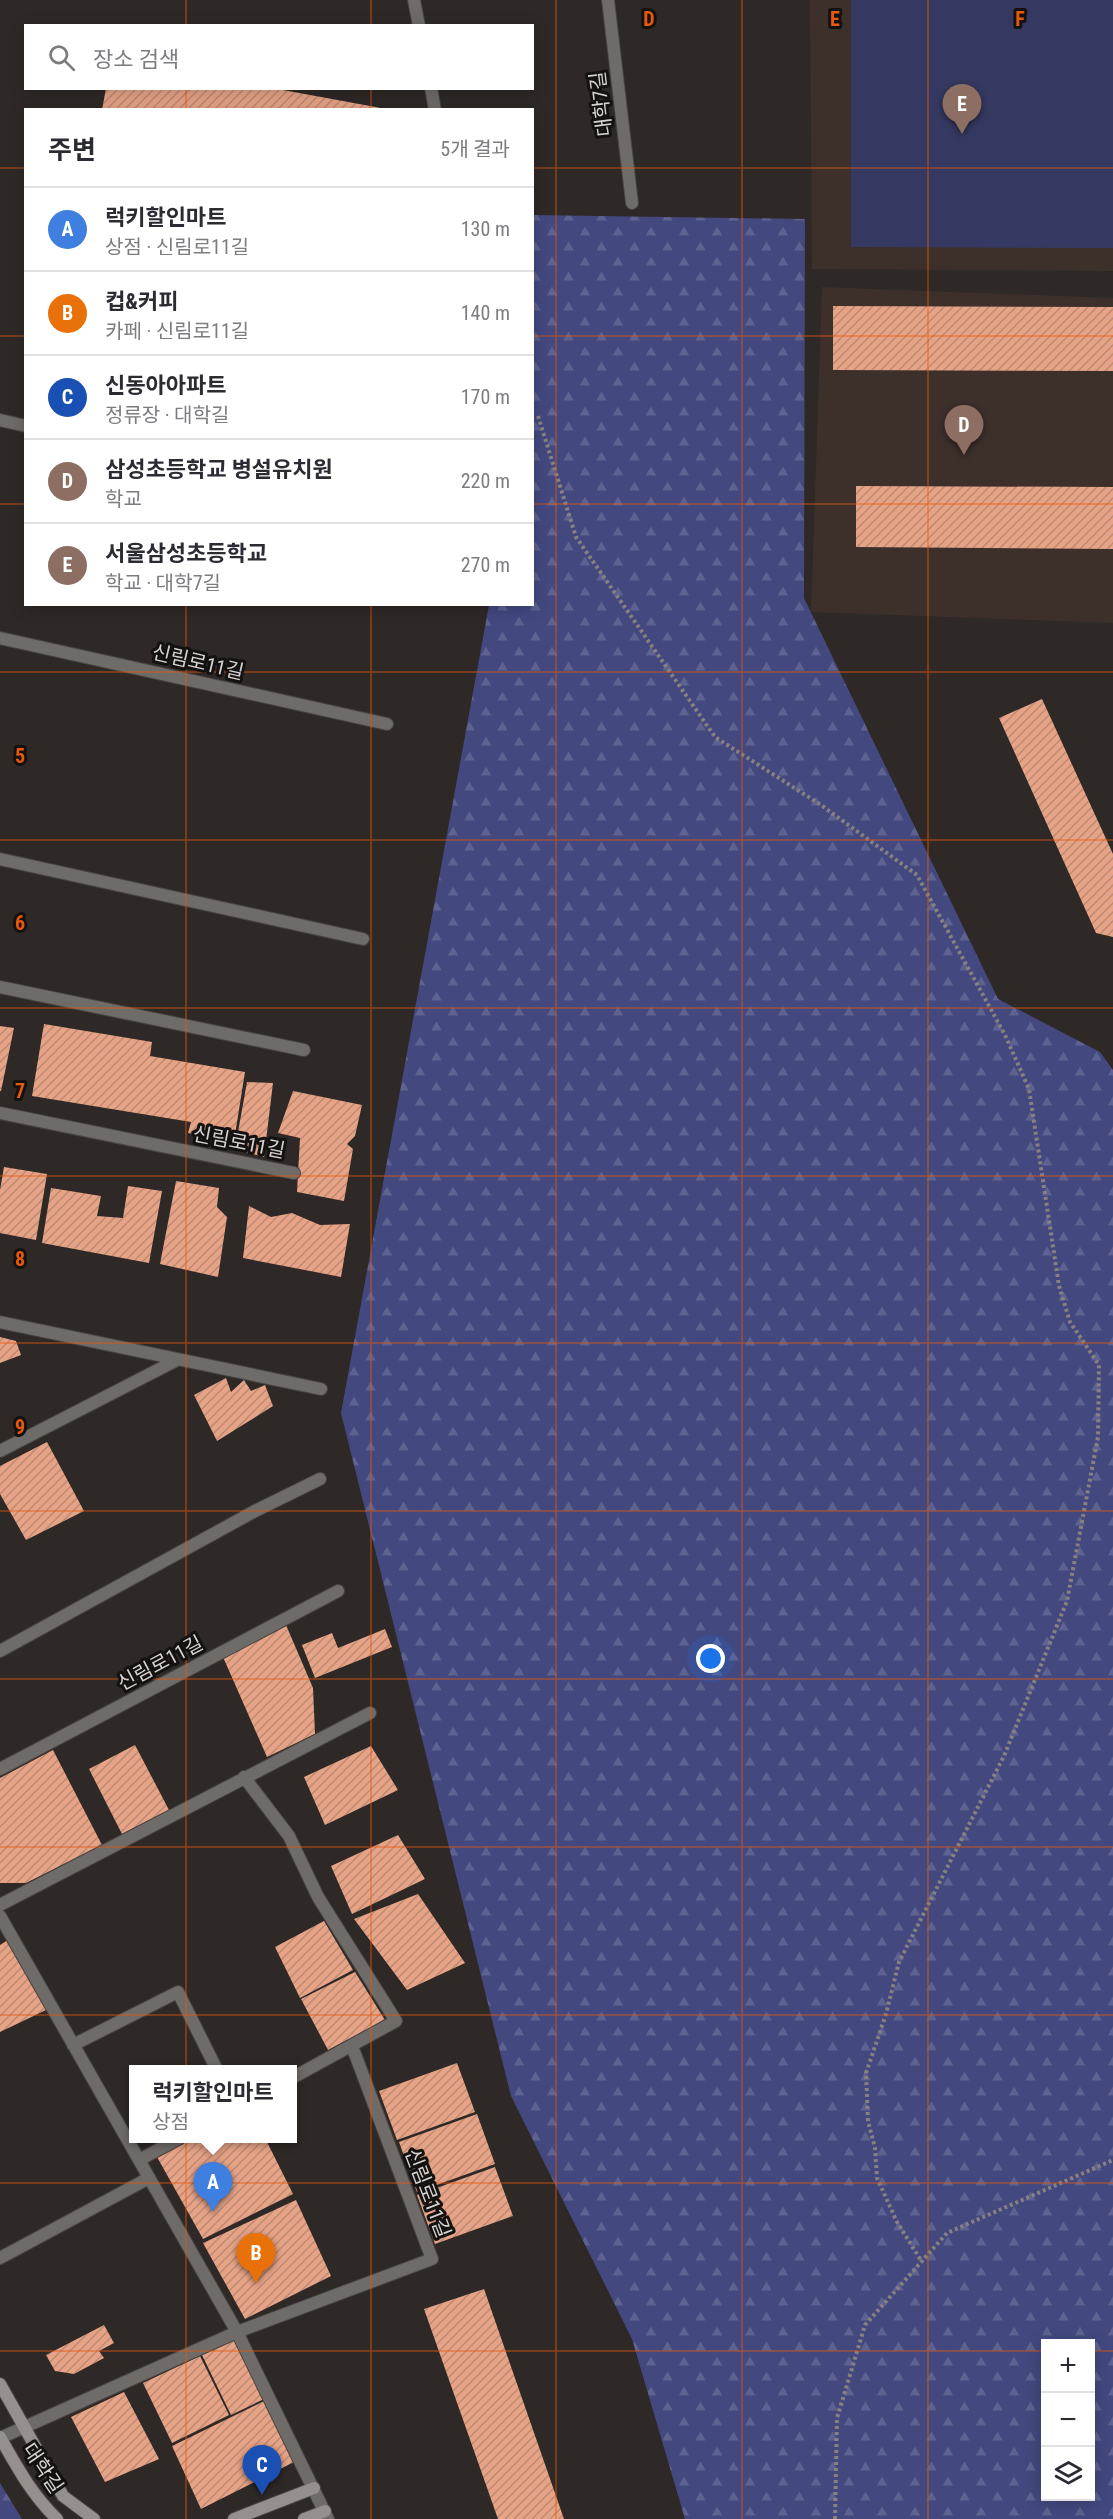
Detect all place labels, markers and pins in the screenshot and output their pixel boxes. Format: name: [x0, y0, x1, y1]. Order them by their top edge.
pin: E: [942, 84, 982, 134]
pin: D: [944, 406, 984, 455]
pin: A: [194, 2162, 232, 2212]
pin: B: [236, 2234, 276, 2283]
pin: C: [242, 2446, 282, 2495]

